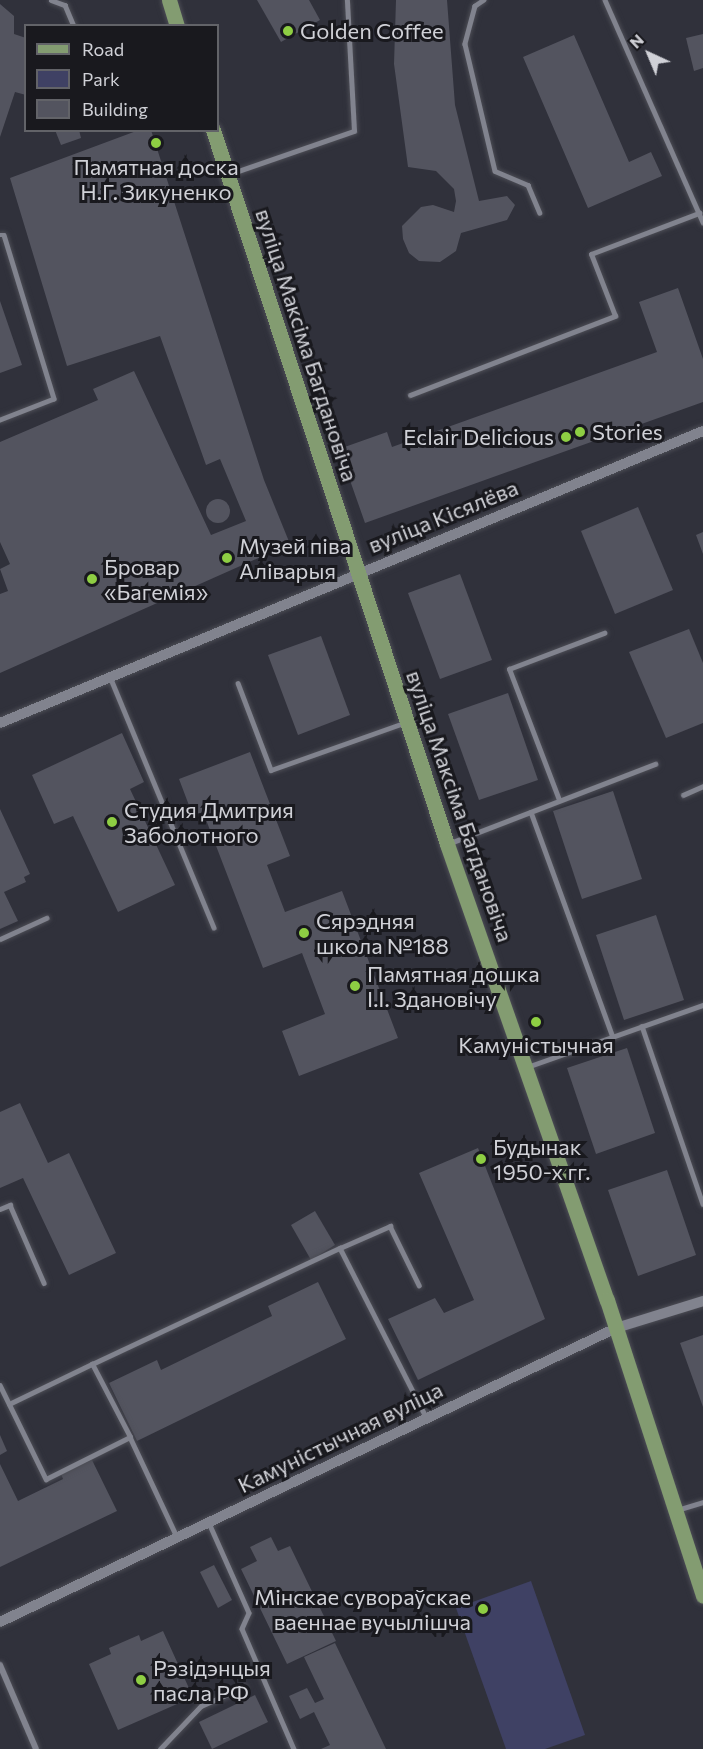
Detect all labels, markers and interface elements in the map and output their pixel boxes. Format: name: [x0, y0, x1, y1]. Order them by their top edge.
place label: Golden Coffee: [300, 18, 444, 44]
legend: [24, 24, 219, 132]
marker: Golden Coffee: [281, 24, 295, 38]
north arrow: [619, 24, 679, 84]
text: N: [625, 30, 647, 52]
text: Road: [82, 38, 124, 60]
text: Park: [82, 68, 120, 90]
text: Building: [82, 98, 148, 120]
marker: Памятная доска Н.Г. Зикуненко: [149, 136, 163, 150]
place label: Памятная доска Н.Г. Зикуненко: [73, 153, 239, 204]
street label: вуліца Максіма Багдановіча: [250, 205, 364, 485]
place label: Stories: [592, 419, 663, 445]
place label: Eclair Delicious: [403, 424, 554, 450]
marker: Stories: [573, 425, 587, 439]
marker: Eclair Delicious: [559, 430, 573, 444]
street label: вуліца Кісялёва: [364, 474, 522, 558]
place label: Музей піва Аліварыя: [239, 532, 351, 584]
marker: Музей піва Аліварыя: [220, 551, 234, 565]
place label: Бровар «Багемія»: [104, 553, 208, 604]
marker: Бровар «Багемія»: [85, 572, 99, 586]
street label: вуліца Максіма Багдановіча: [401, 667, 519, 945]
place label: Студия Дмитрия Заболотного: [124, 796, 294, 848]
marker: Студия Дмитрия Заболотного: [105, 815, 119, 829]
place label: Сярэдняя школа №188: [316, 907, 449, 958]
marker: Сярэдняя школа №188: [297, 926, 311, 940]
place label: Памятная дошка І.І. Здановічу: [367, 960, 540, 1011]
marker: Памятная дошка І.І. Здановічу: [348, 979, 362, 993]
marker: Камуністычная: [529, 1015, 543, 1029]
place label: Камуністычная: [458, 1032, 614, 1058]
place label: Будынак 1950-х гг.: [493, 1133, 590, 1184]
marker: Будынак 1950-х гг.: [474, 1152, 488, 1166]
street label: Камуністычная вуліца: [233, 1376, 447, 1498]
place label: Мінскае сувораўскае ваеннае вучылішча: [254, 1583, 471, 1634]
marker: Мінскае сувораўскае ваеннае вучылішча: [476, 1602, 490, 1616]
place label: Рэзідэнцыя пасла РФ: [153, 1654, 271, 1706]
marker: Рэзідэнцыя пасла РФ: [134, 1673, 148, 1687]

